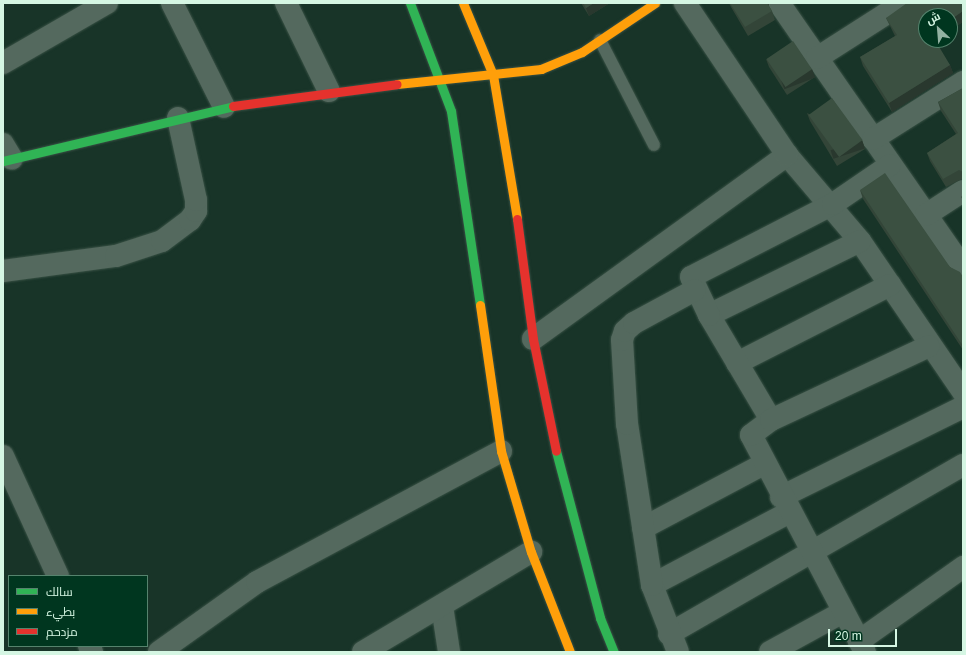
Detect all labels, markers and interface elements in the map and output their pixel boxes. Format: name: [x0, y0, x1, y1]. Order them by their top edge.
north arrow: [918, 8, 958, 48]
text: ش: [924, 10, 942, 27]
legend: [8, 575, 148, 647]
text: سالك: [46, 585, 73, 599]
text: بطيء: [46, 605, 75, 619]
scale bar: [830, 621, 899, 647]
text: مزدحم: [46, 625, 78, 639]
text: 20 m: [835, 629, 862, 643]

